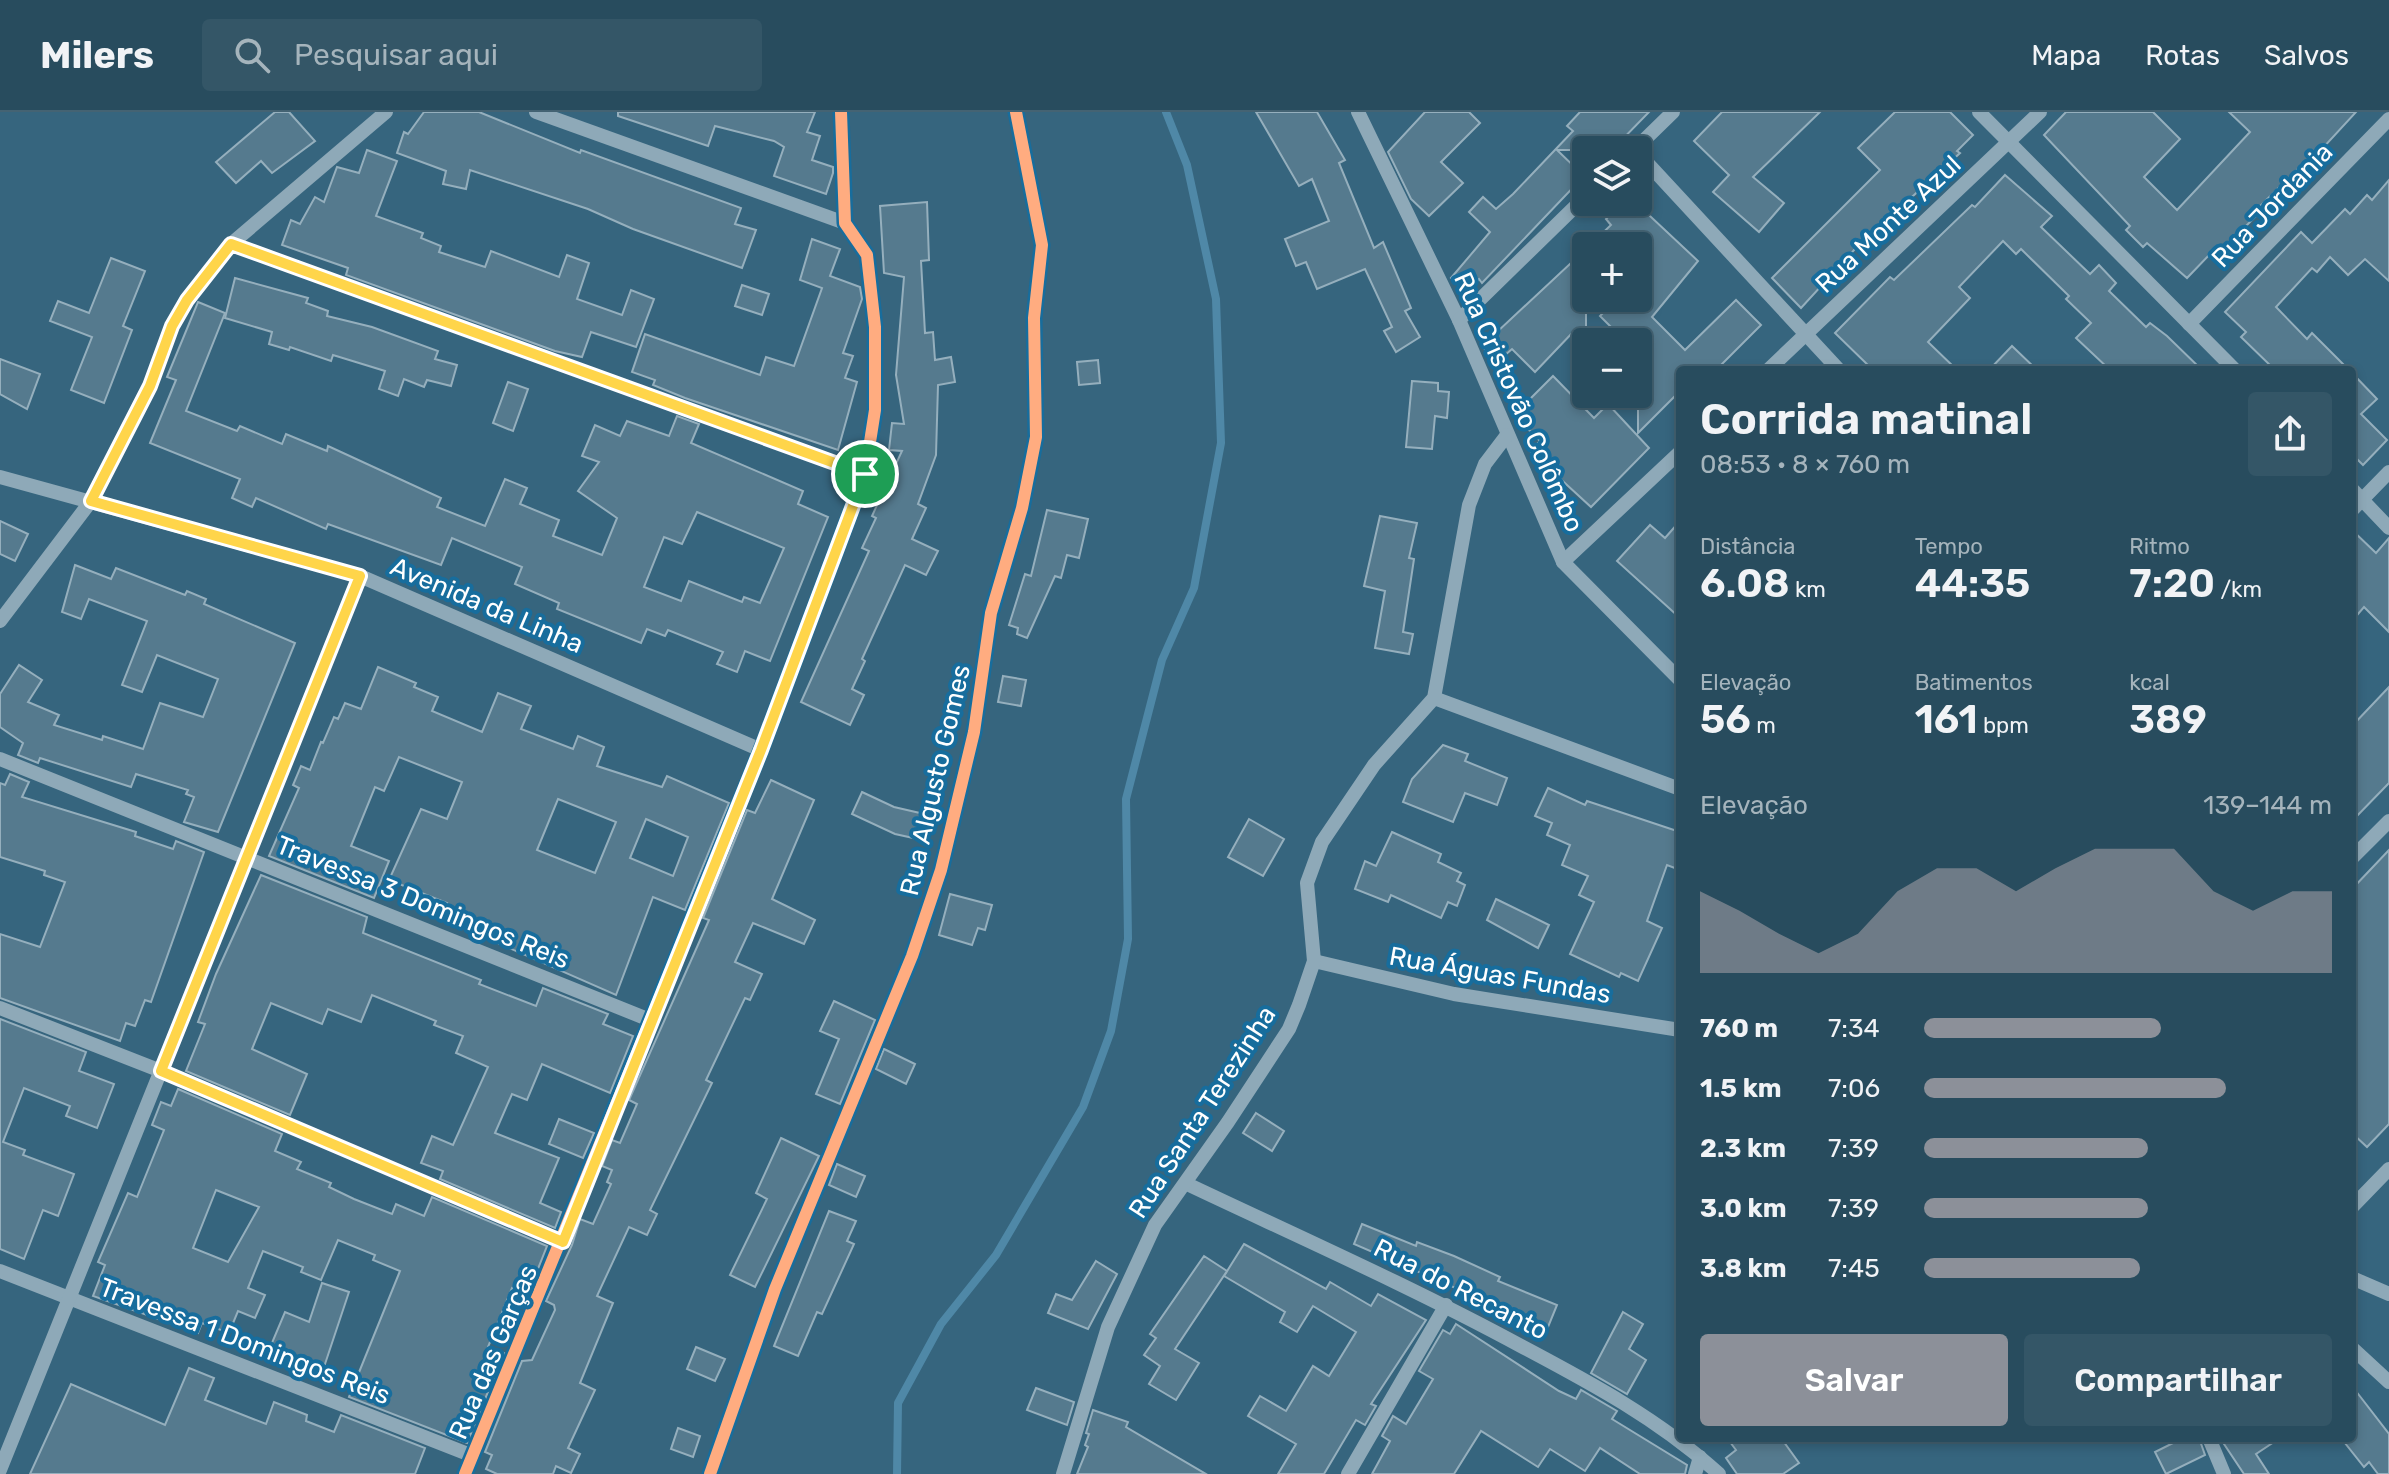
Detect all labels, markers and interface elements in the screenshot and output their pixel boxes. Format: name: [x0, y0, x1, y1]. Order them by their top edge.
search box: [202, 19, 762, 91]
text: Milers: [40, 32, 154, 78]
icon: search: [230, 33, 274, 77]
text: Pesquisar aqui: [294, 37, 498, 73]
text: Mapa: [2031, 39, 2101, 72]
text: Rotas: [2145, 39, 2220, 72]
text: Salvos: [2264, 39, 2349, 72]
map controls: [1572, 136, 1652, 408]
button: layers: [1572, 136, 1652, 216]
street label: Rua Jordania: [2205, 137, 2339, 274]
street label: Rua Monte Azul: [1809, 149, 1968, 300]
button: +: [1572, 232, 1652, 312]
street label: Rua Cristovão Colômbo: [1447, 267, 1590, 537]
button: −: [1572, 328, 1652, 408]
button: share: [2248, 392, 2332, 476]
text: Corrida matinal: [1700, 393, 2032, 445]
pin: [831, 440, 899, 508]
text: 08:53 · 8 × 760 m: [1700, 449, 1910, 480]
icon: arrive: [843, 452, 887, 496]
text: Distância: [1700, 533, 1795, 560]
text: Tempo: [1915, 533, 1983, 560]
text: Ritmo: [2129, 533, 2190, 560]
street label: Avenida da Linha: [386, 551, 588, 660]
text: 6.08: [1700, 560, 1790, 607]
text: 44:35: [1915, 560, 2030, 607]
text: 7:20: [2129, 560, 2215, 607]
text: km: [1790, 576, 1826, 603]
text: /km: [2215, 576, 2262, 603]
street label: Rua Algusto Gomes: [894, 662, 977, 899]
text: Elevação: [1700, 669, 1791, 696]
text: Batimentos: [1915, 669, 2033, 696]
text: kcal: [2129, 669, 2170, 696]
text: 56: [1700, 696, 1751, 743]
text: 161: [1915, 696, 1978, 743]
text: 389: [2129, 696, 2207, 743]
text: m: [1751, 712, 1776, 739]
text: bpm: [1978, 712, 2029, 739]
text: Elevação: [1700, 790, 1808, 821]
text: 139–144 m: [2203, 790, 2332, 821]
street label: Travessa 3 Domingos Reis: [272, 829, 574, 976]
street label: Rua Águas Fundas: [1387, 941, 1613, 1010]
street label: Rua Santa Terezinha: [1122, 1000, 1283, 1224]
text: 760 m: [1700, 1013, 1778, 1044]
text: 7:34: [1828, 1013, 1880, 1044]
text: 1.5 km: [1700, 1073, 1782, 1104]
text: 7:06: [1828, 1073, 1880, 1104]
text: 2.3 km: [1700, 1133, 1786, 1164]
text: 7:39: [1828, 1133, 1879, 1164]
text: 3.0 km: [1700, 1193, 1787, 1224]
text: 7:39: [1828, 1193, 1879, 1224]
street label: Rua do Recanto: [1369, 1232, 1553, 1347]
text: 3.8 km: [1700, 1253, 1787, 1284]
text: 7:45: [1828, 1253, 1880, 1284]
street label: Rua das Garças: [443, 1260, 544, 1444]
street label: Travessa 1 Domingos Reis: [95, 1272, 395, 1411]
button: Salvar: [1700, 1334, 2008, 1426]
button: Compartilhar: [2024, 1334, 2332, 1426]

